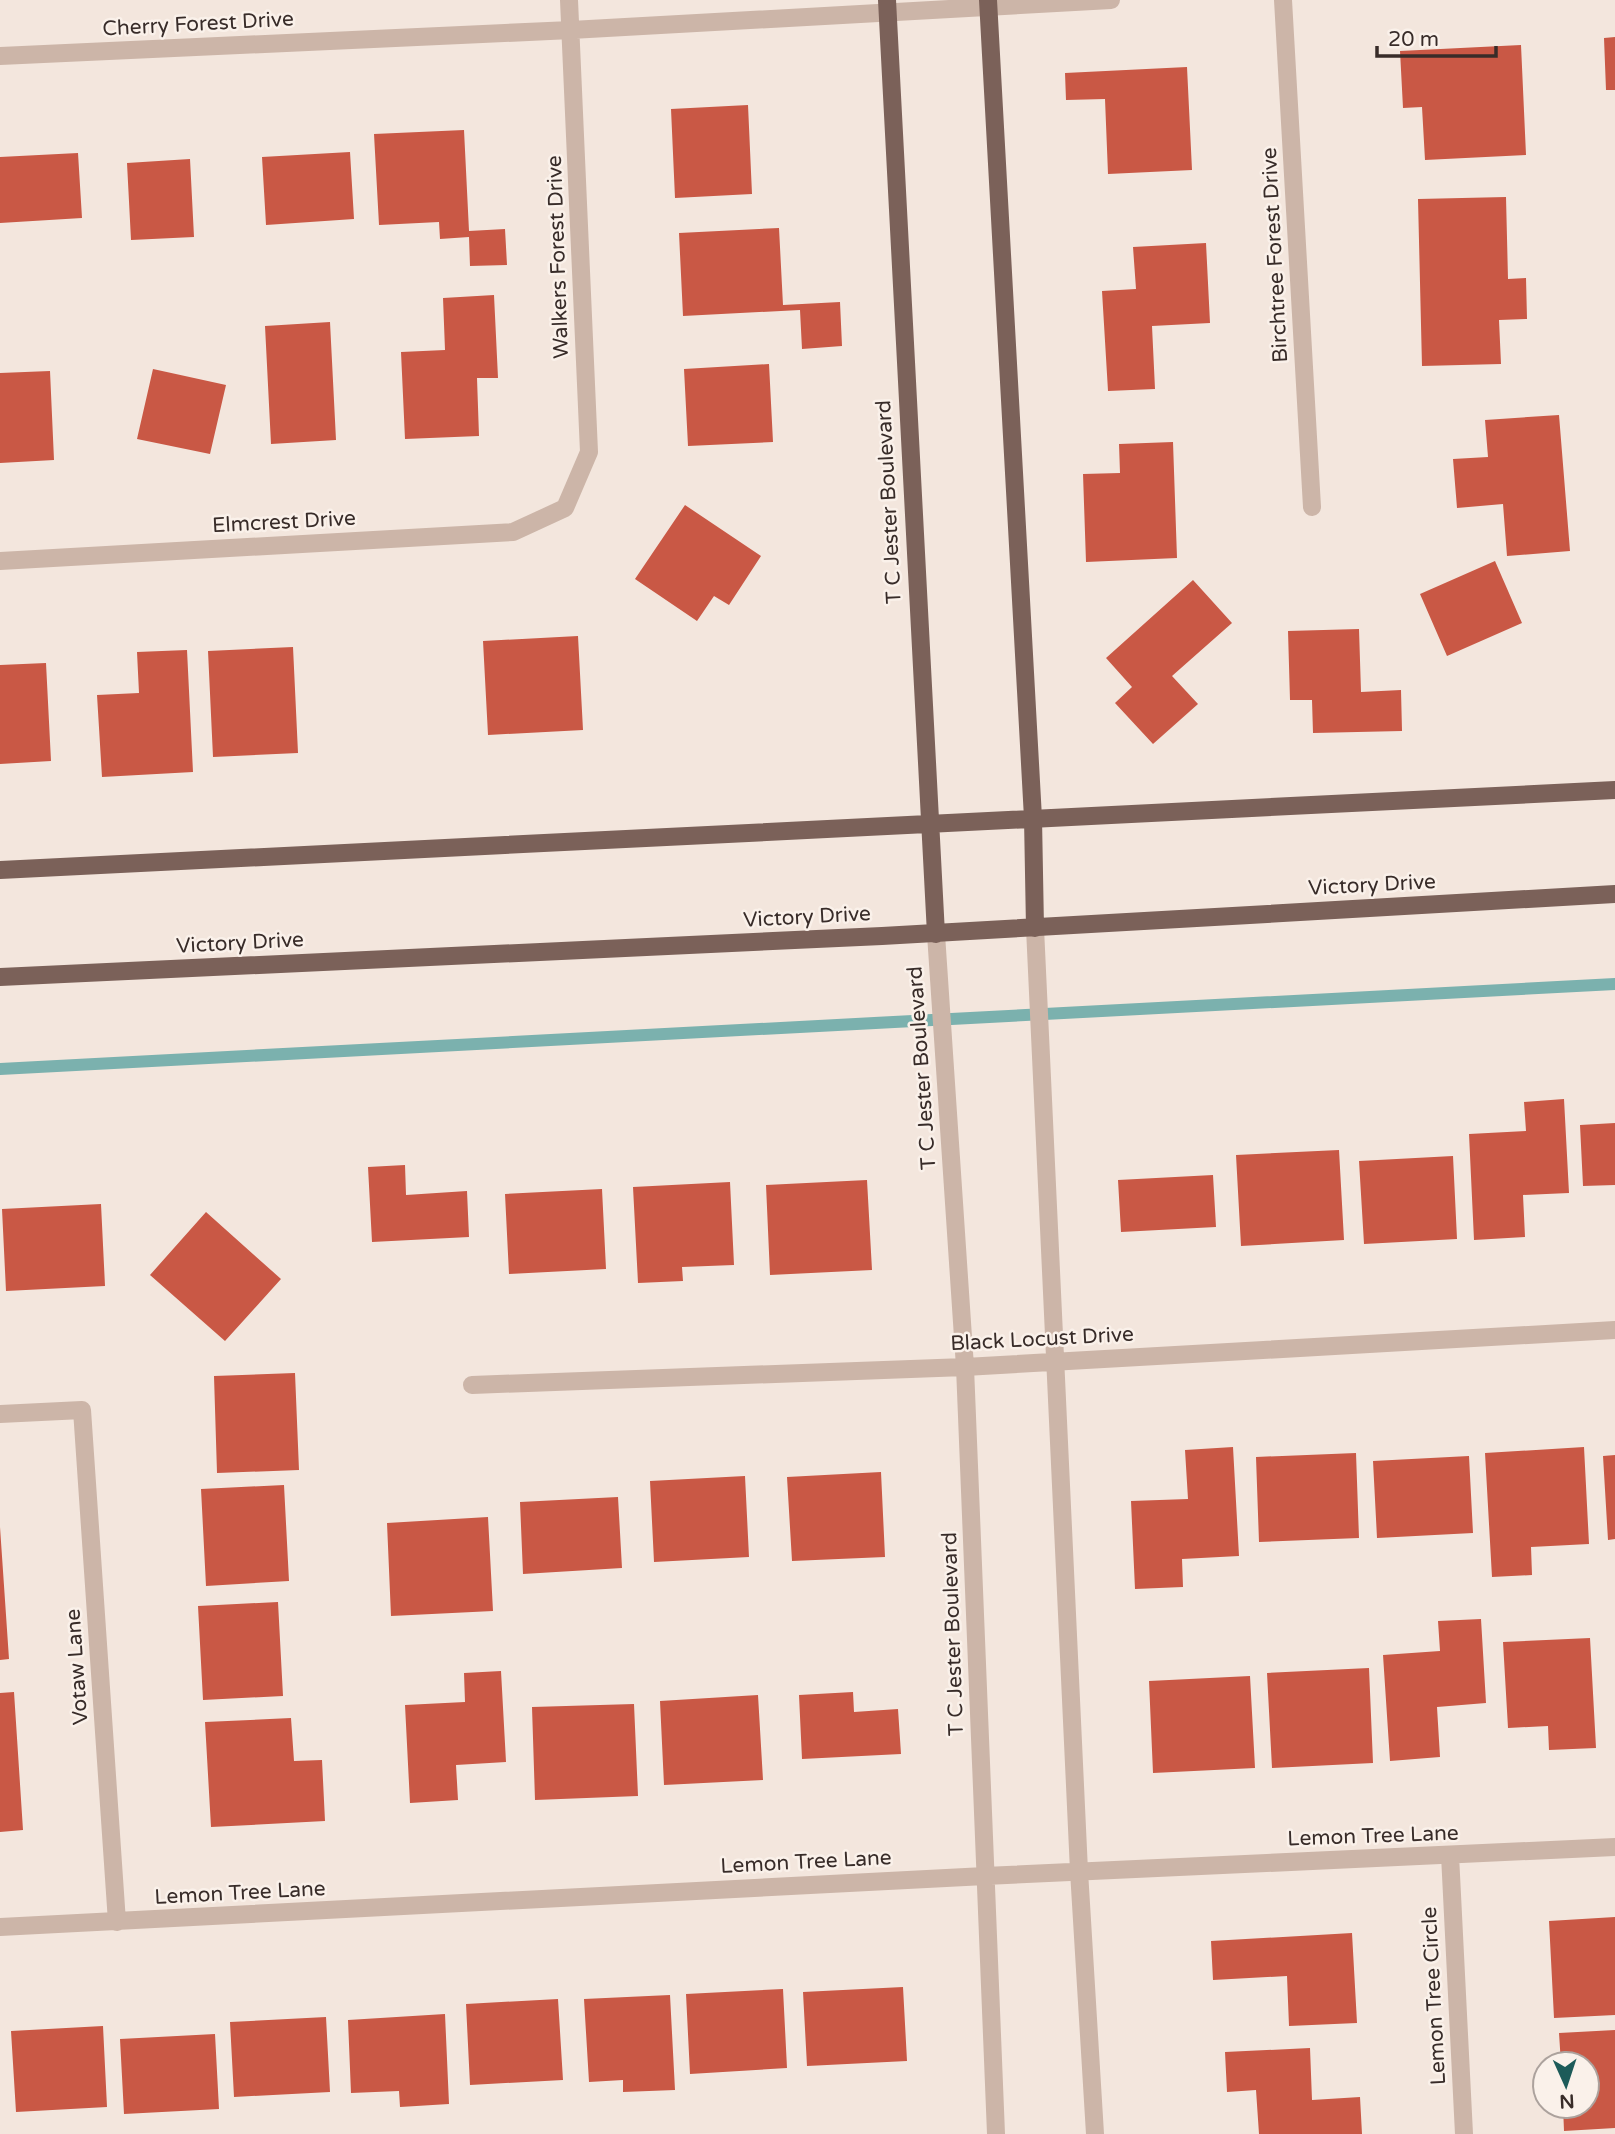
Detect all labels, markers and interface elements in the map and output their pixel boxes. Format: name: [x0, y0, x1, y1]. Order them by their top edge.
street label: Cherry Forest Drive: [102, 6, 294, 41]
scale bar: [1377, 14, 1496, 58]
text: 20 m: [1388, 27, 1439, 52]
street label: Birchtree Forest Drive: [1257, 147, 1293, 363]
street label: Walkers Forest Drive: [542, 155, 574, 359]
street label: T C Jester Boulevard: [871, 399, 907, 605]
street label: Elmcrest Drive: [211, 506, 357, 538]
street label: Victory Drive: [1307, 869, 1437, 901]
street label: Victory Drive: [742, 901, 872, 933]
street label: Victory Drive: [175, 927, 305, 959]
street label: T C Jester Boulevard: [902, 965, 942, 1171]
street label: Black Locust Drive: [950, 1322, 1134, 1356]
street label: T C Jester Boulevard: [937, 1532, 969, 1736]
street label: Votaw Lane: [60, 1608, 94, 1726]
street label: Lemon Tree Lane: [1287, 1821, 1459, 1851]
street label: Lemon Tree Lane: [720, 1845, 892, 1879]
street label: Lemon Tree Lane: [154, 1876, 326, 1910]
street label: Lemon Tree Circle: [1417, 1906, 1451, 2086]
north arrow: [1531, 2050, 1601, 2120]
text: N: [1559, 2090, 1575, 2112]

